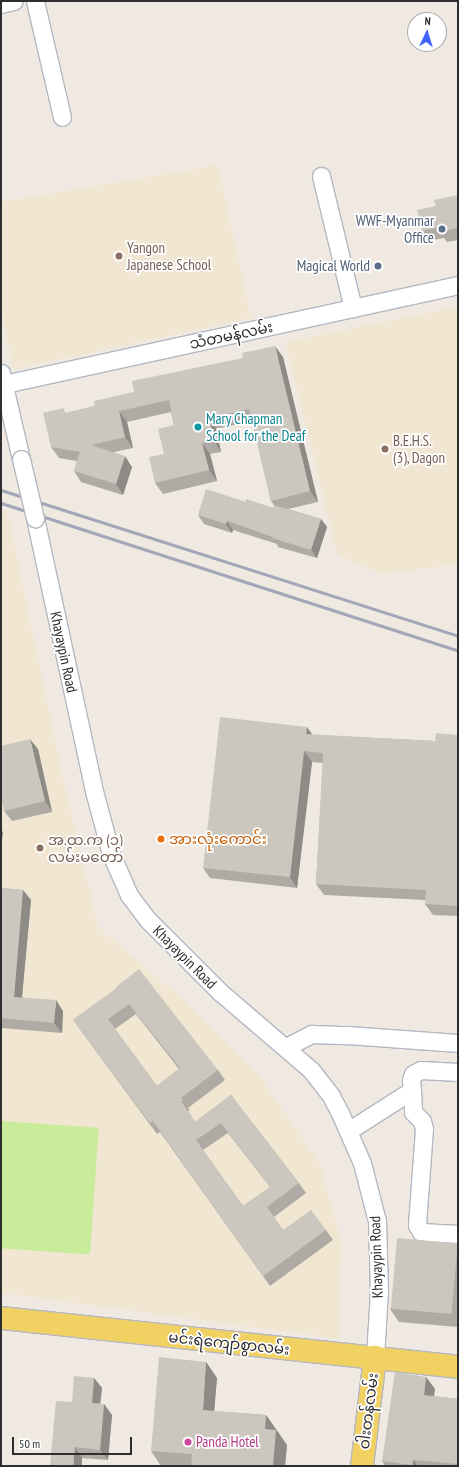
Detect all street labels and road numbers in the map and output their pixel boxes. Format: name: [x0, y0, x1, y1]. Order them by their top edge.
street label: သံတမန်လမ်း: [188, 317, 274, 353]
street label: Khayaypin Road: [47, 610, 81, 694]
street label: Khayaypin Road: [149, 921, 221, 993]
street label: Khayaypin Road: [366, 1216, 386, 1298]
street label: မင်းရဲကျော်စွာလမ်း: [168, 1328, 290, 1358]
street label: ဝါးတန်လမ်း: [354, 1372, 382, 1450]

